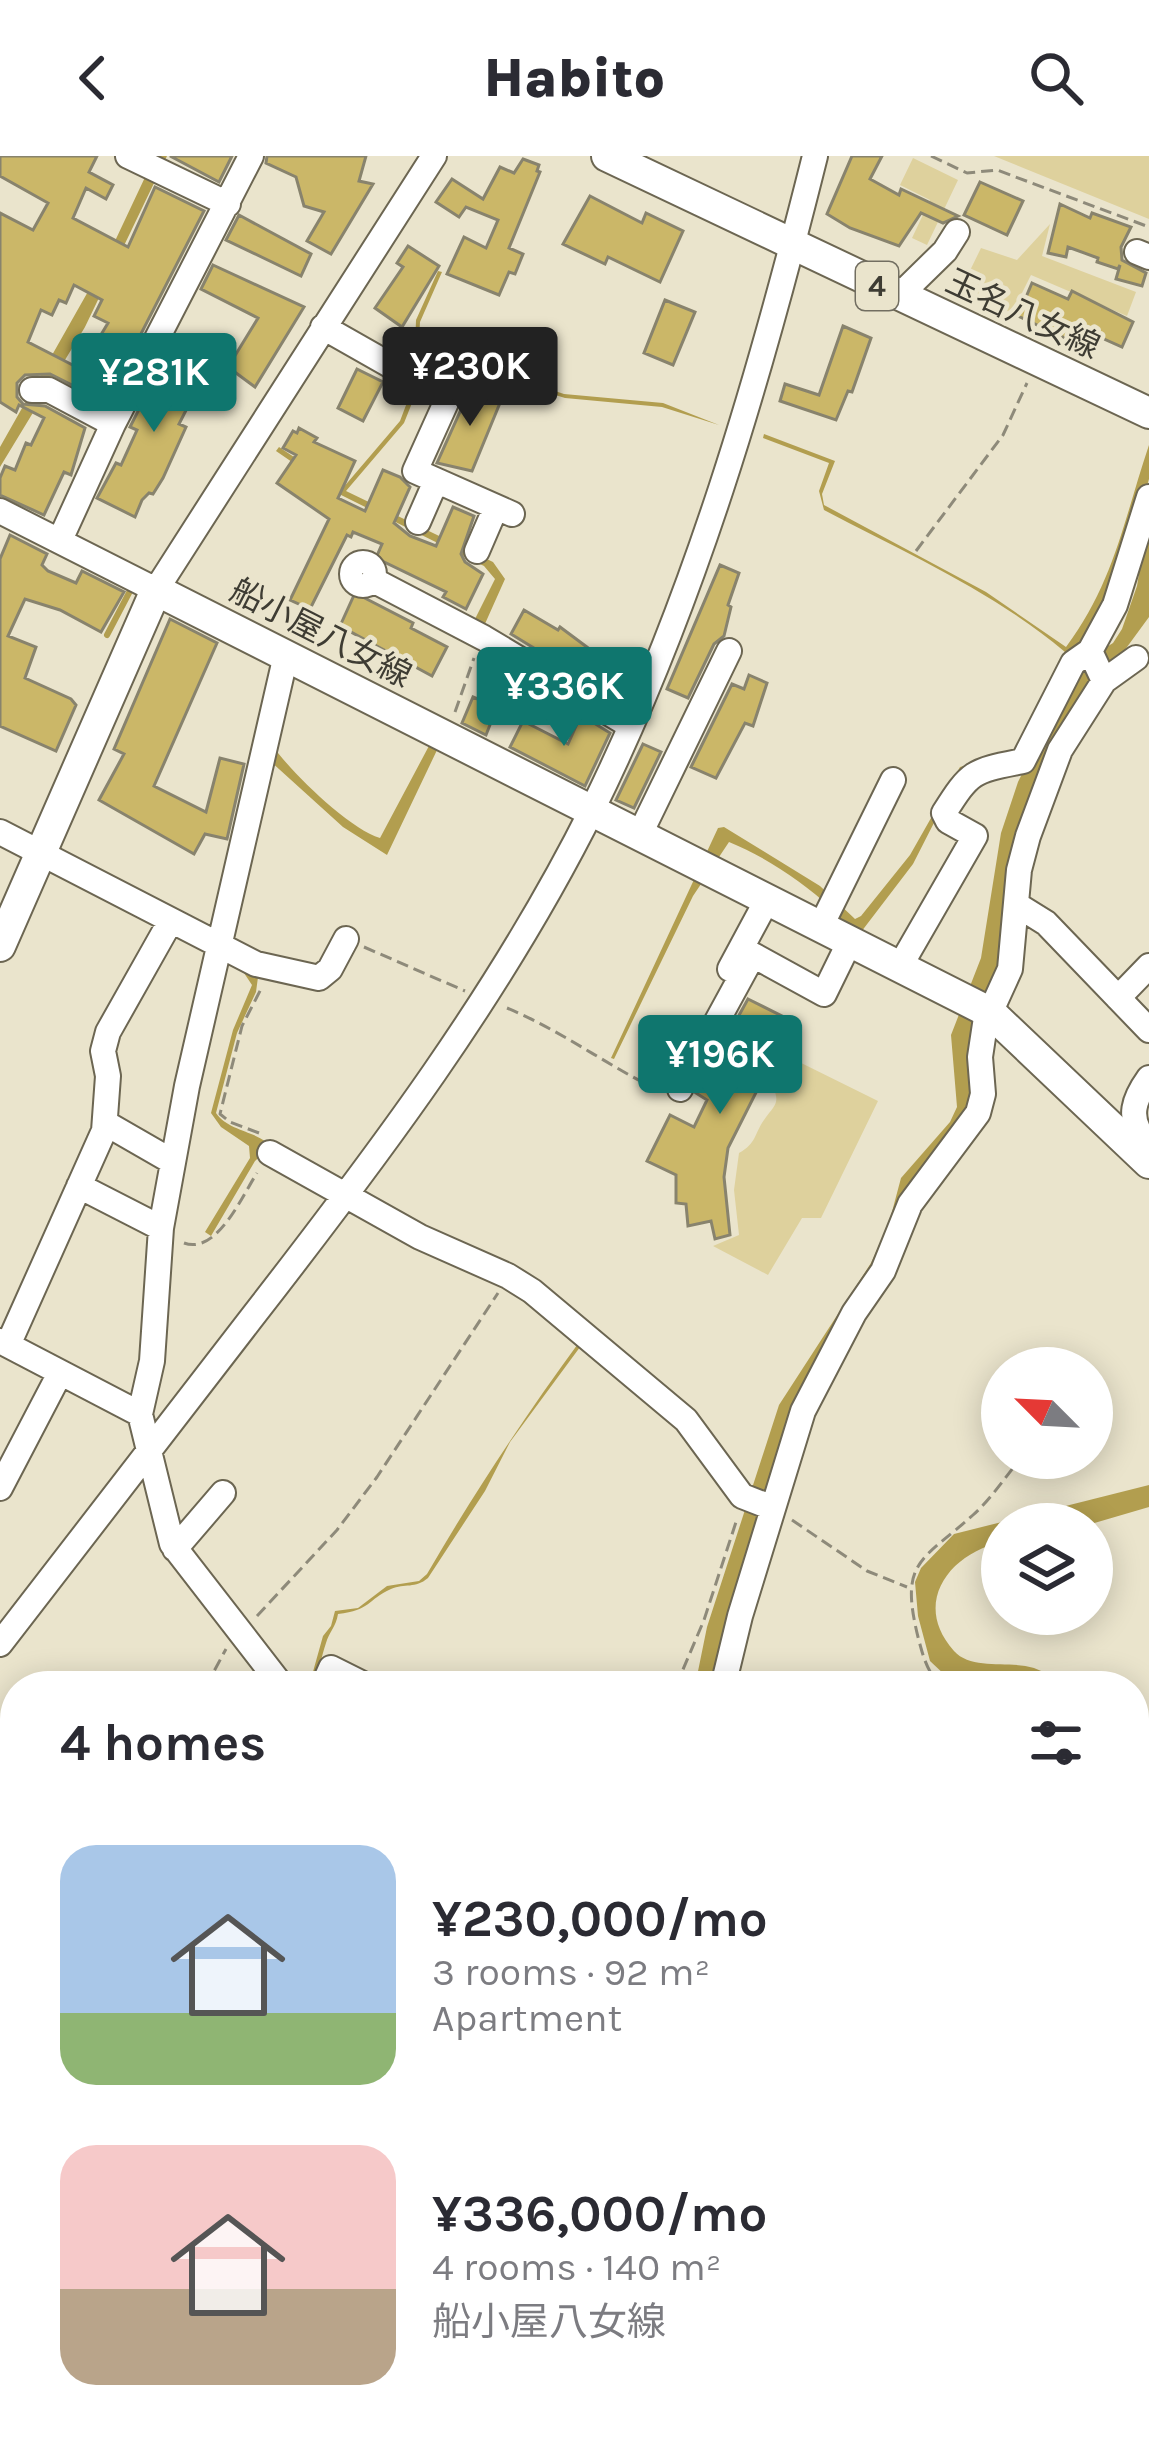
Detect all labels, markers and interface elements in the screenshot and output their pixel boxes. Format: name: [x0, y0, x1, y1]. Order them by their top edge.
icon: back: [60, 45, 126, 111]
icon: search: [1023, 45, 1089, 111]
text: Habito: [484, 46, 665, 110]
road number: 4: [856, 262, 898, 310]
street label: 玉名八女線: [940, 262, 1106, 366]
pin: ¥230K: [386, 327, 554, 429]
pin: ¥281K: [70, 333, 238, 435]
text: ¥230K: [410, 343, 530, 389]
text: ¥281K: [98, 349, 210, 395]
street label: 船小屋八女線: [224, 571, 418, 695]
pin: ¥336K: [480, 647, 648, 749]
text: ¥336K: [504, 663, 624, 709]
pin: ¥196K: [636, 1015, 804, 1117]
text: ¥196K: [665, 1031, 775, 1077]
north arrow: [981, 1347, 1113, 1479]
map controls: [981, 1347, 1113, 1635]
button: layers: [981, 1503, 1113, 1635]
icon: filters: [1023, 1710, 1089, 1776]
text: 4 homes: [60, 1713, 266, 1773]
text: ¥230,000/mo: [432, 1889, 768, 1949]
icon: home: [156, 1893, 300, 2037]
text: 3 rooms · 92 m²: [432, 1949, 710, 1995]
text: Apartment: [432, 1995, 622, 2041]
text: ¥336,000/mo: [432, 2184, 767, 2244]
icon: home: [156, 2193, 300, 2337]
text: 4 rooms · 140 m²: [432, 2244, 721, 2290]
text: 船小屋八女線: [432, 2299, 666, 2345]

